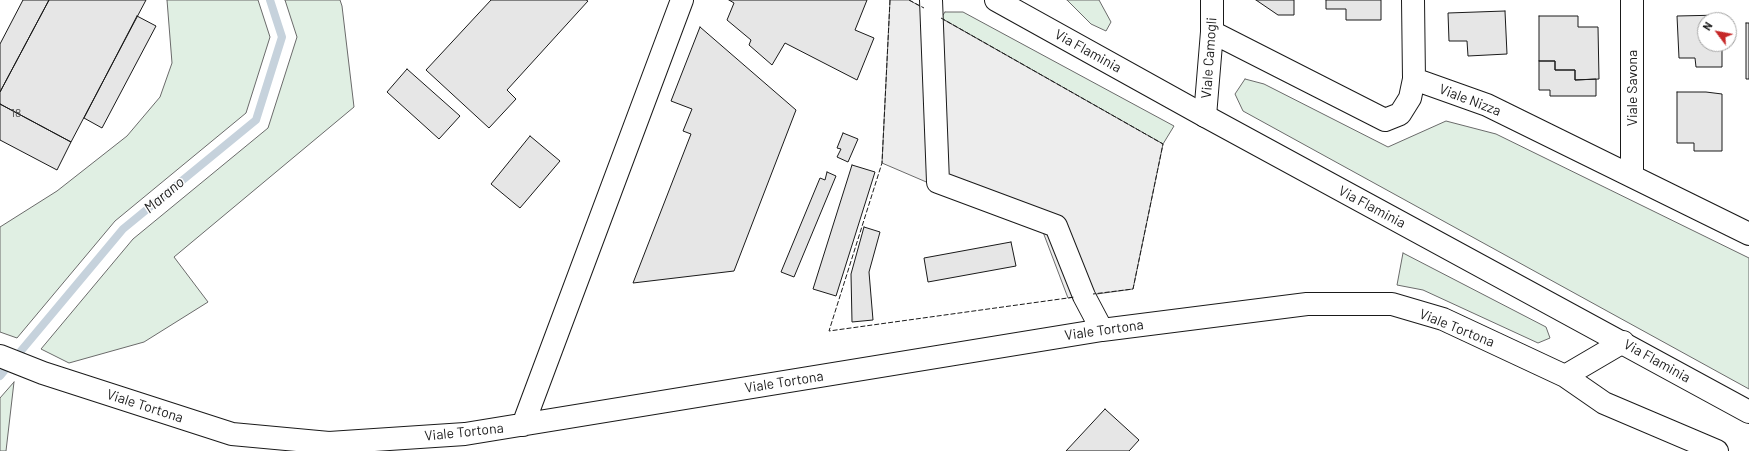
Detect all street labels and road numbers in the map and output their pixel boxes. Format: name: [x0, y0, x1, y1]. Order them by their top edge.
street label: Viale Camogli: [1198, 17, 1220, 99]
street label: Via Flaminia: [1052, 26, 1124, 76]
street label: Viale Savona: [1624, 50, 1640, 126]
street label: Viale Nizza: [1437, 80, 1503, 120]
street label: Via Flaminia: [1336, 182, 1408, 232]
street label: Viale Tortona: [1417, 305, 1497, 351]
street label: Viale Tortona: [1063, 316, 1145, 344]
street label: Via Flaminia: [1621, 336, 1693, 386]
street label: Viale Tortona: [743, 367, 825, 397]
street label: Viale Tortona: [105, 386, 185, 426]
street label: Viale Tortona: [424, 419, 504, 445]

